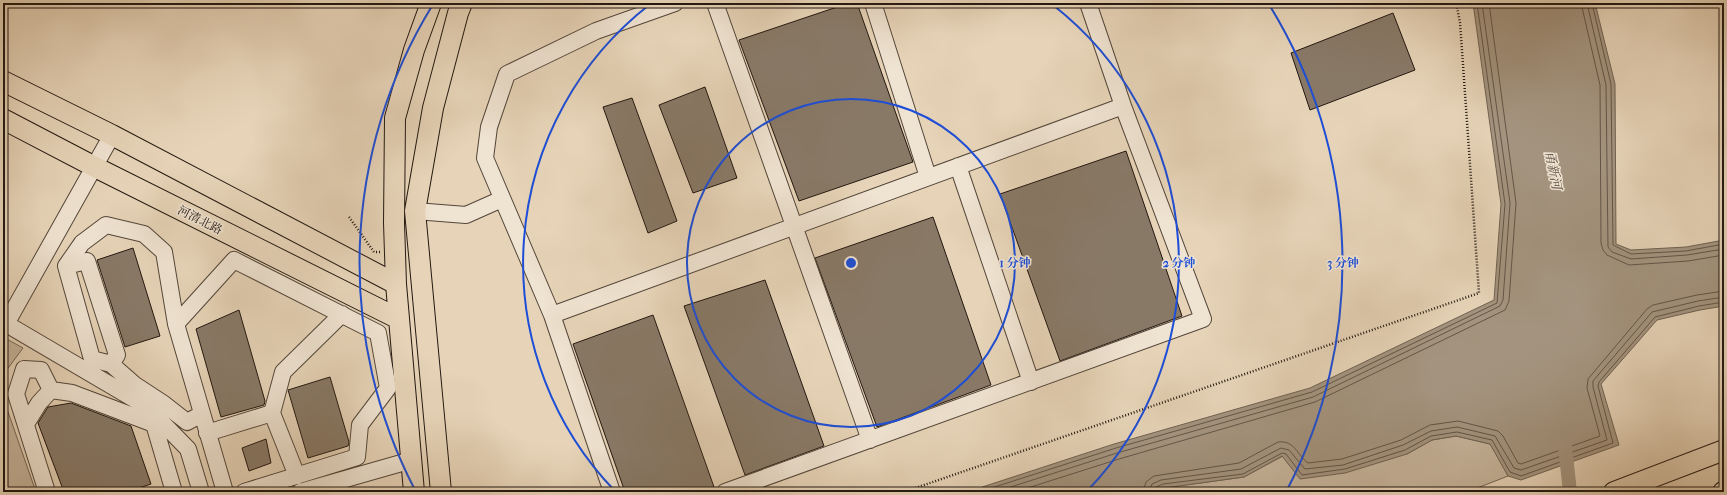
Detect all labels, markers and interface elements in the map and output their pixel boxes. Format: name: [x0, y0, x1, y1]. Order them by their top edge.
water label: 甬新河: [1542, 150, 1565, 193]
street label: 河清北路: [175, 203, 225, 237]
centre of rings: [844, 256, 858, 270]
text: 1 分钟: [1000, 256, 1030, 270]
text: 2 分钟: [1163, 256, 1195, 270]
text: 3 分钟: [1327, 256, 1359, 271]

